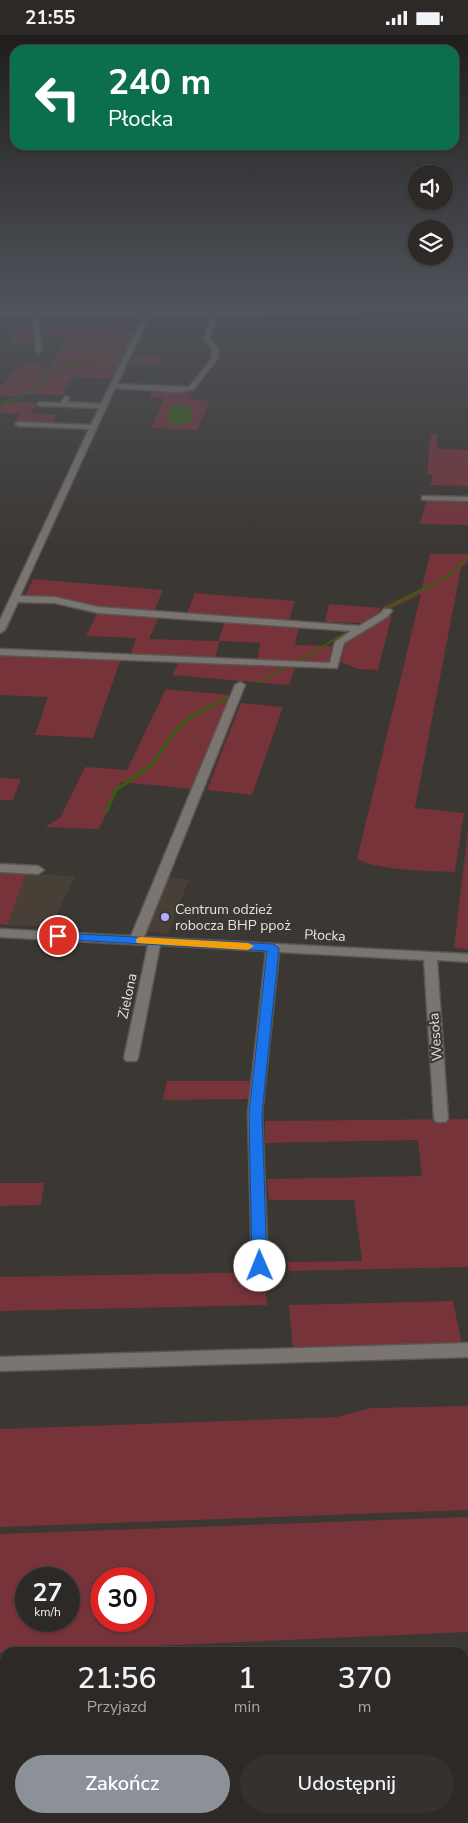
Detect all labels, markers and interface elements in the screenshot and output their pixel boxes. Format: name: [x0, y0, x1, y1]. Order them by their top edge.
text: 21:55: [25, 5, 75, 31]
text: 240 m: [108, 59, 211, 106]
icon: left: [25, 65, 90, 130]
text: Płocka: [108, 104, 173, 134]
map controls: [408, 165, 453, 265]
button: sound: [408, 165, 453, 210]
button: layers: [408, 220, 453, 265]
place label: Centrum odzież robocza BHP ppoż: [175, 900, 291, 935]
marker: Centrum odzież robocza BHP ppoż: [159, 911, 171, 923]
pin: [37, 915, 79, 957]
icon: arrive: [44, 922, 72, 950]
street label: Płocka: [304, 925, 346, 946]
street label: Zielona: [113, 972, 142, 1021]
street label: Wesoła: [424, 1012, 447, 1062]
position arrow: [233, 1239, 285, 1291]
speed limit sign: 30: [90, 1567, 155, 1632]
text: 27: [32, 1576, 63, 1610]
text: km/h: [34, 1604, 61, 1620]
text: 21:56: [77, 1658, 156, 1699]
text: 1: [238, 1658, 256, 1699]
text: 370: [338, 1658, 392, 1699]
text: Przyjazd: [87, 1696, 147, 1718]
text: min: [234, 1696, 260, 1718]
text: m: [358, 1696, 372, 1718]
button: Zakończ: [15, 1755, 230, 1813]
button: Udostępnij: [240, 1755, 454, 1813]

